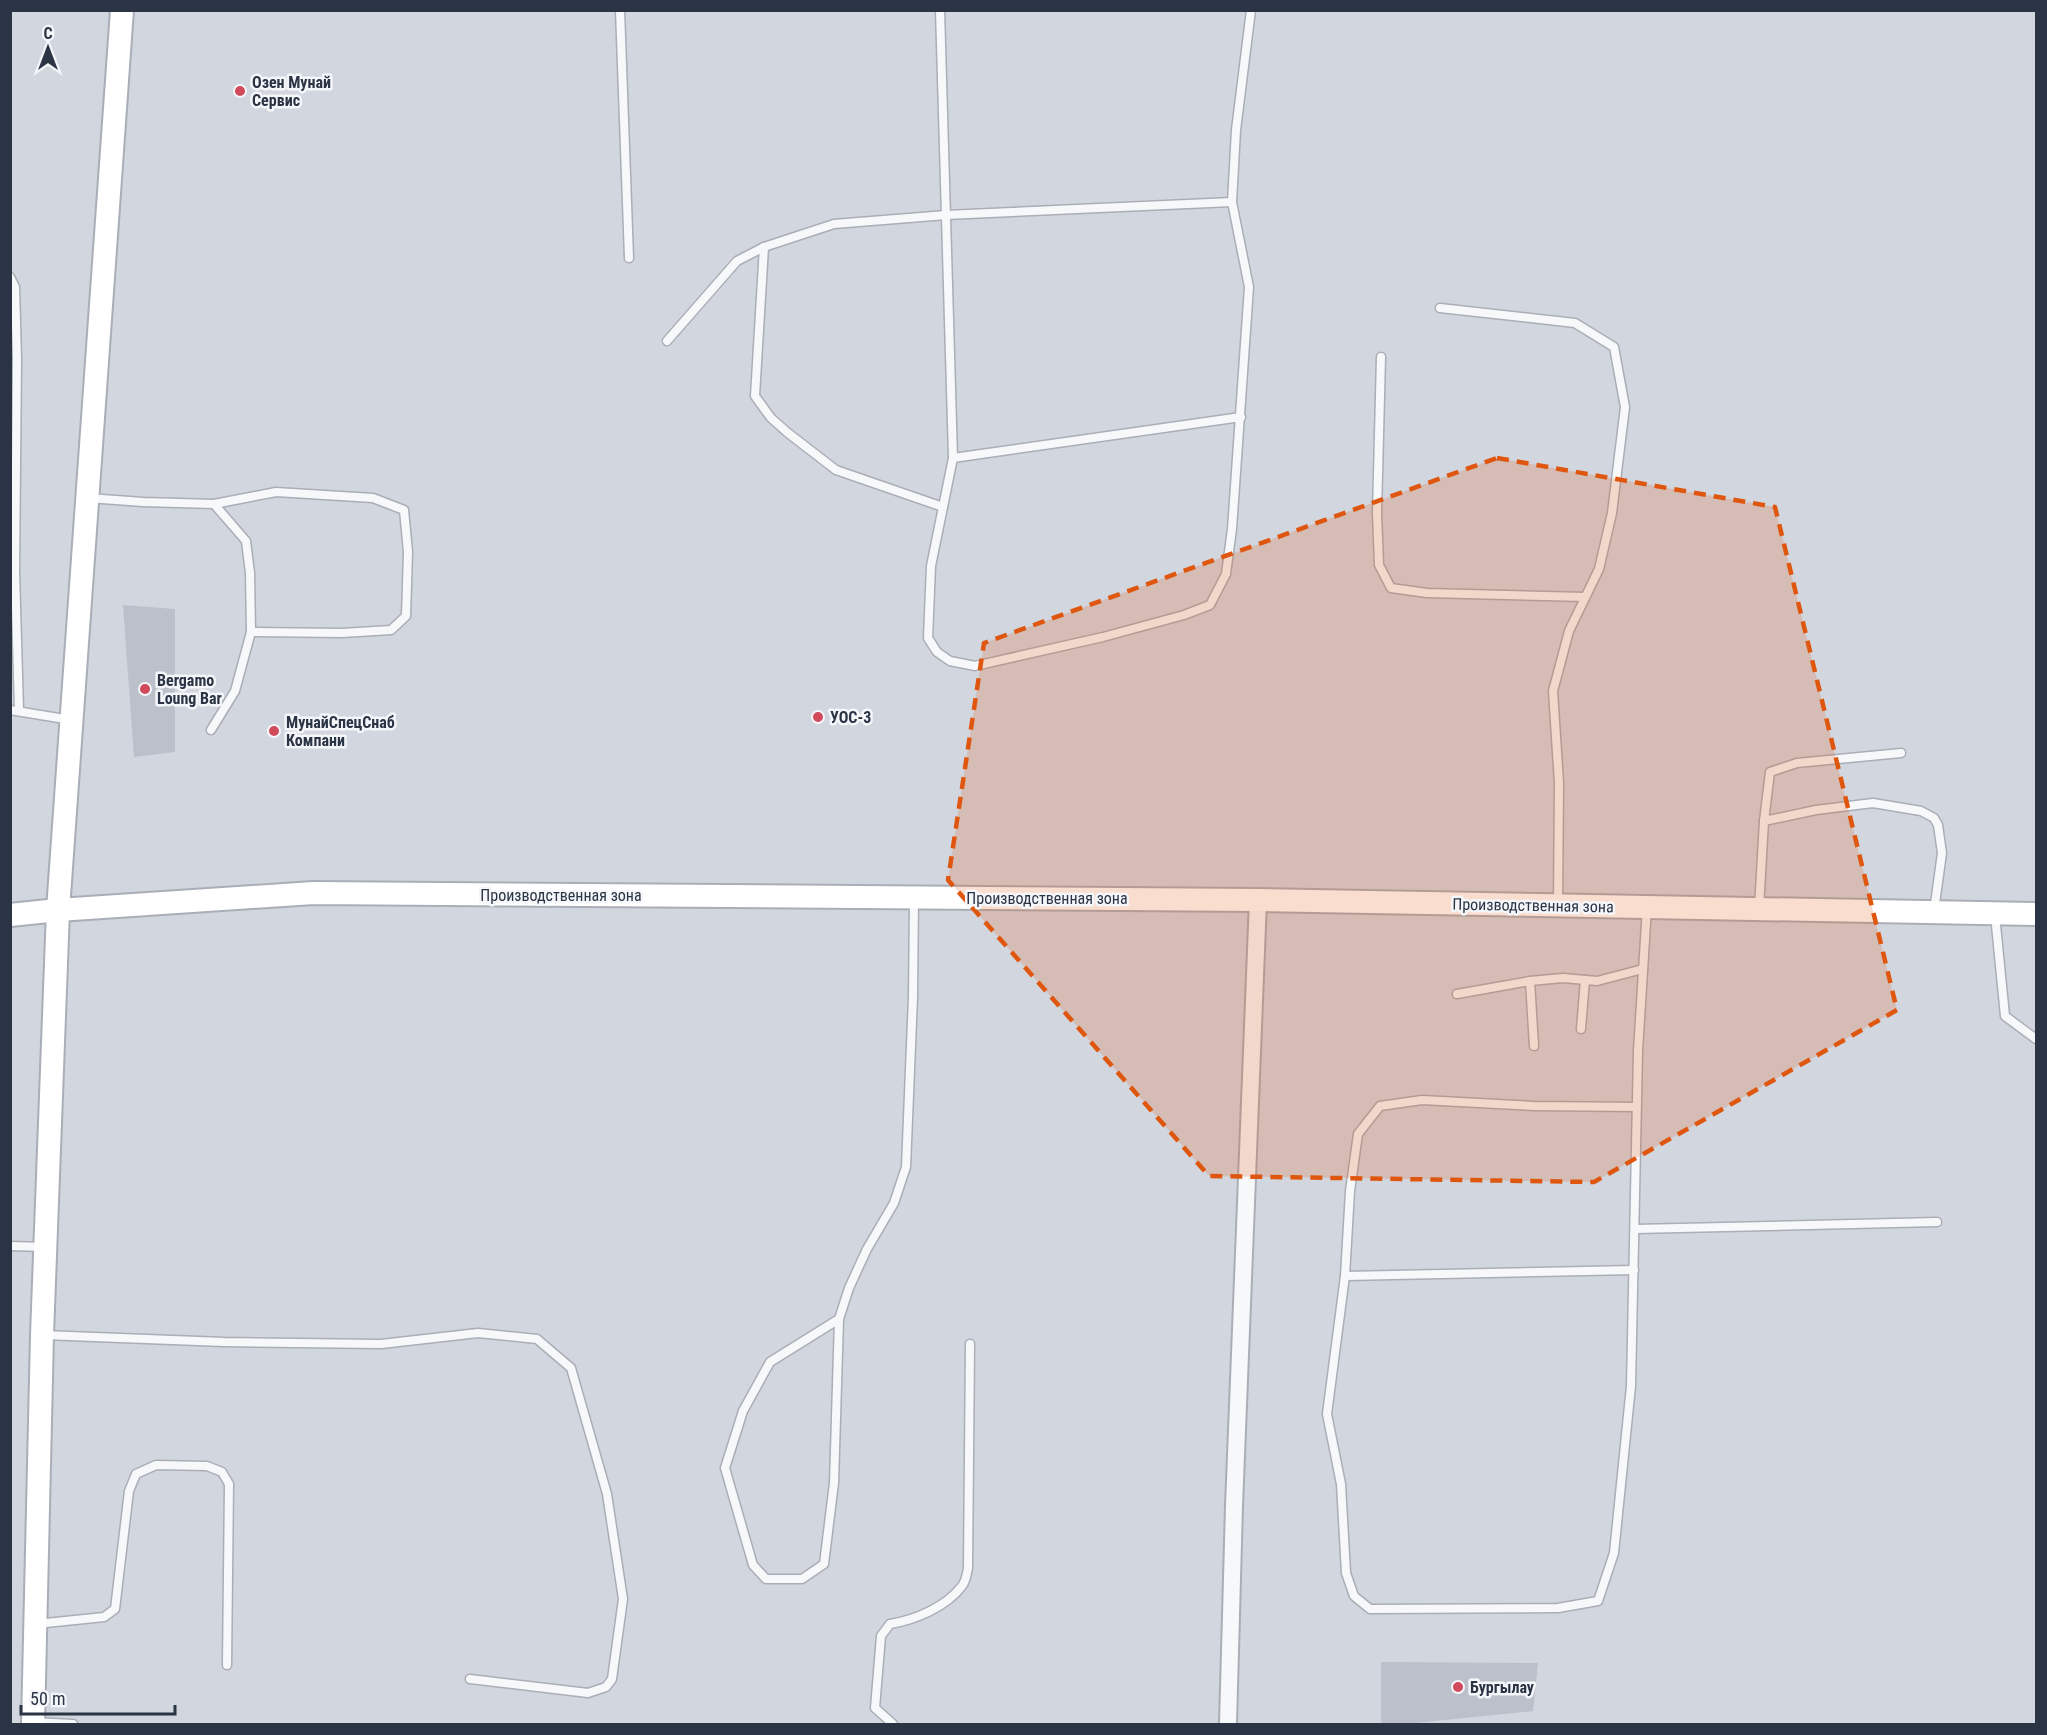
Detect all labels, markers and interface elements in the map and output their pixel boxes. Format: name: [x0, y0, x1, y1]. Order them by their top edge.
north arrow: [18, 18, 78, 78]
text: С: [43, 24, 53, 43]
place label: Озен Мунай Сервис: [252, 73, 331, 110]
marker: Озен Мунай Сервис: [233, 84, 247, 98]
place label: Bergamo Loung Bar: [157, 671, 222, 708]
marker: Bergamo Loung Bar: [138, 682, 152, 696]
place label: УОС-3: [830, 708, 871, 727]
marker: УОС-3: [811, 710, 825, 724]
place label: МунайСпецСнаб Компани: [286, 713, 395, 750]
marker: МунайСпецСнаб Компани: [267, 724, 281, 738]
street label: Производственная зона: [480, 886, 642, 905]
street label: Производственная зона: [966, 889, 1128, 908]
street label: Производственная зона: [1452, 895, 1614, 916]
scale bar: [21, 1678, 176, 1716]
place label: Бургылау: [1470, 1678, 1534, 1697]
marker: Бургылау: [1451, 1680, 1465, 1694]
text: 50 m: [30, 1688, 65, 1709]

